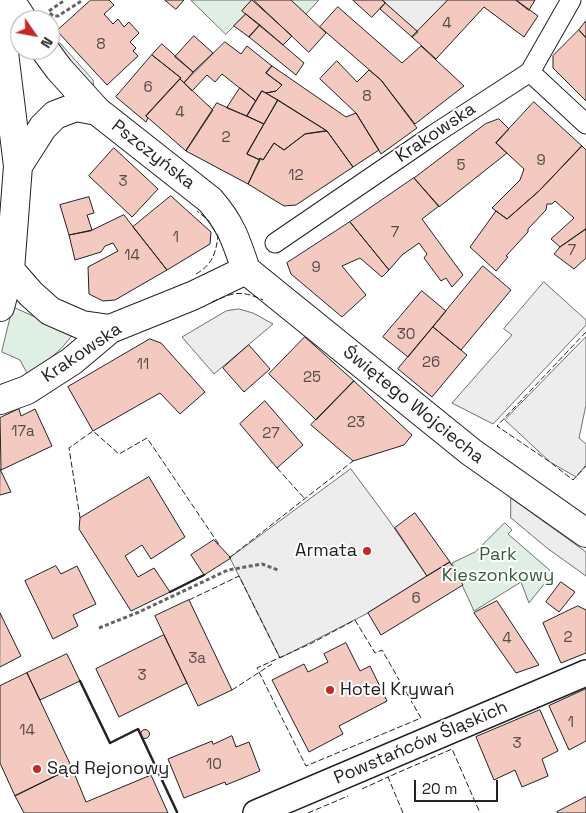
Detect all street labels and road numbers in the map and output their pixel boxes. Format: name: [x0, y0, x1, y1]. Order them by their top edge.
street label: Krakowska: [392, 98, 480, 168]
street label: Pszczyńska: [107, 116, 199, 194]
street label: Krakowska: [38, 318, 126, 388]
street label: Świętego Wojciecha: [338, 341, 488, 469]
street label: Powstańców Śląskich: [331, 697, 511, 789]

